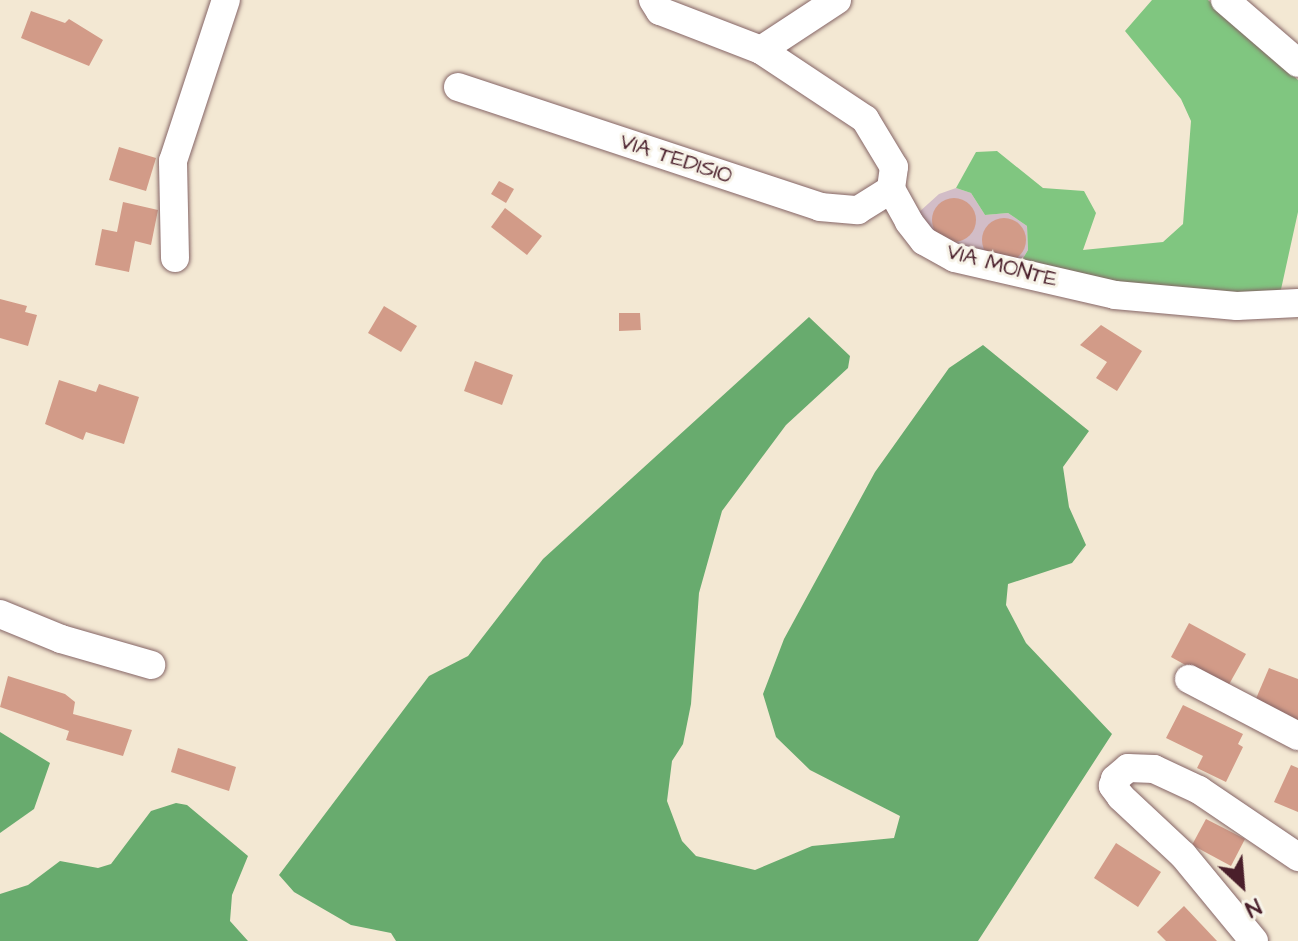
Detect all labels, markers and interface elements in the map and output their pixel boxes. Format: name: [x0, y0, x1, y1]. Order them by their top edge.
street label: VIA TEDISIO: [616, 128, 736, 190]
street label: VIA MONTE: [944, 239, 1060, 293]
north arrow: [1202, 845, 1282, 925]
text: N: [1240, 890, 1266, 924]

